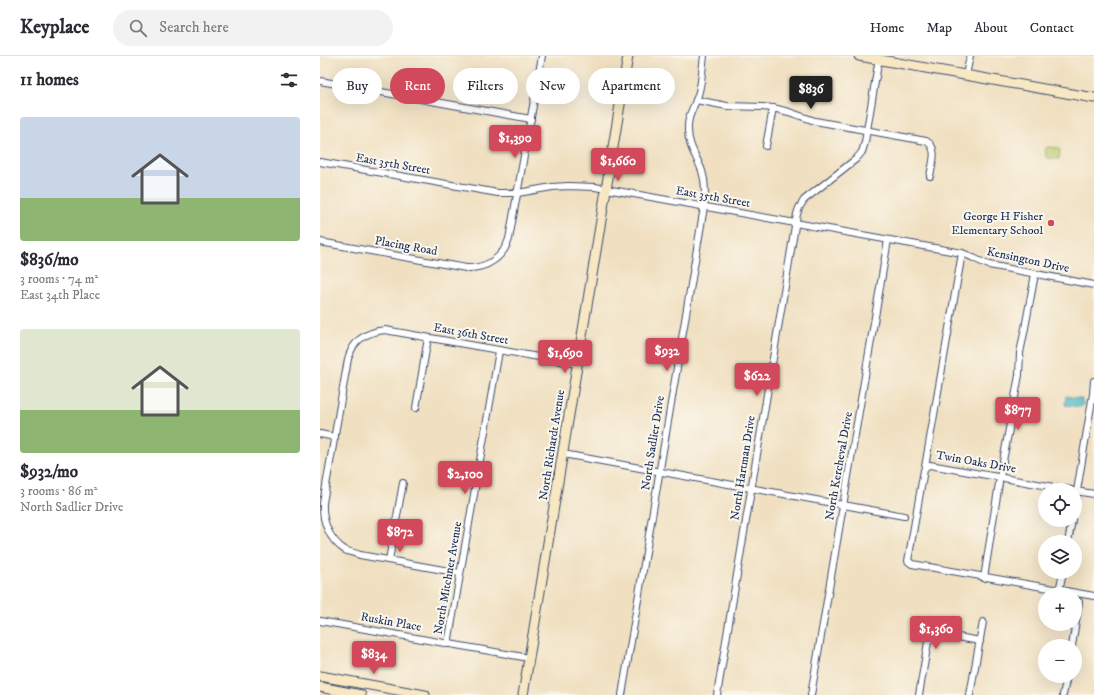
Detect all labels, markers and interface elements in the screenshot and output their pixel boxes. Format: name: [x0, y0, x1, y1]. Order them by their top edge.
search box: [113, 10, 393, 46]
text: Keyplace: [20, 16, 89, 39]
icon: search: [127, 17, 149, 39]
text: Search here: [159, 18, 229, 37]
text: Home: [870, 19, 904, 37]
text: Map: [926, 19, 952, 37]
text: About: [974, 19, 1008, 37]
text: Contact: [1030, 19, 1074, 37]
chip: Buy: [332, 68, 382, 104]
chip: Rent: [390, 68, 445, 104]
chip: Filters: [453, 68, 518, 104]
chip: New: [526, 68, 580, 104]
chip: Apartment: [588, 68, 675, 104]
text: 11 homes: [20, 69, 79, 91]
icon: filters: [278, 69, 300, 91]
pin: $836: [787, 76, 835, 110]
text: $836: [798, 81, 824, 97]
pin: $1,390: [482, 125, 548, 159]
text: $1,390: [498, 130, 532, 146]
icon: home: [124, 143, 196, 215]
pin: $1,660: [585, 148, 651, 182]
street label: East 35th Street: [354, 150, 432, 178]
text: $1,660: [600, 153, 636, 169]
street label: East 35th Street: [674, 183, 752, 211]
place label: George H Fisher Elementary School: [951, 209, 1044, 238]
marker: George H Fisher Elementary School: [1046, 218, 1056, 228]
street label: Placing Road: [373, 233, 439, 259]
street label: Kensington Drive: [985, 244, 1071, 276]
text: $836/mo: [20, 249, 79, 271]
text: 3 rooms · 74 m²: [20, 271, 98, 287]
text: East 34th Place: [20, 287, 100, 303]
street label: East 36th Street: [432, 320, 510, 348]
pin: $932: [643, 338, 691, 372]
pin: $1,690: [532, 340, 598, 374]
text: $932: [655, 343, 679, 359]
text: $1,690: [547, 345, 583, 361]
icon: home: [124, 355, 196, 427]
pin: $622: [733, 363, 781, 397]
text: $622: [744, 368, 770, 384]
street label: North Richardt Avenue: [536, 389, 568, 501]
street label: North Sadlier Drive: [638, 395, 668, 491]
pin: $877: [994, 397, 1042, 431]
text: $877: [1004, 402, 1032, 418]
street label: North Kercheval Drive: [822, 411, 856, 521]
street label: North Hartman Drive: [727, 415, 759, 521]
street label: Twin Oaks Drive: [935, 448, 1017, 476]
text: $932/mo: [20, 461, 78, 483]
pin: $2,100: [432, 461, 498, 495]
text: $2,100: [447, 466, 483, 482]
text: 3 rooms · 86 m²: [20, 483, 98, 499]
map controls: [1038, 483, 1082, 683]
button: locate: [1038, 483, 1082, 527]
text: North Sadlier Drive: [20, 499, 123, 515]
pin: $872: [376, 519, 424, 553]
street label: North Mitchner Avenue: [431, 520, 465, 636]
text: $872: [387, 524, 413, 540]
button: layers: [1038, 535, 1082, 579]
button: +: [1038, 587, 1082, 631]
street label: Ruskin Place: [359, 609, 423, 635]
pin: $1,360: [903, 616, 969, 650]
text: $1,360: [919, 621, 953, 637]
button: −: [1038, 639, 1082, 683]
pin: $834: [350, 641, 398, 675]
text: $834: [361, 646, 387, 662]

